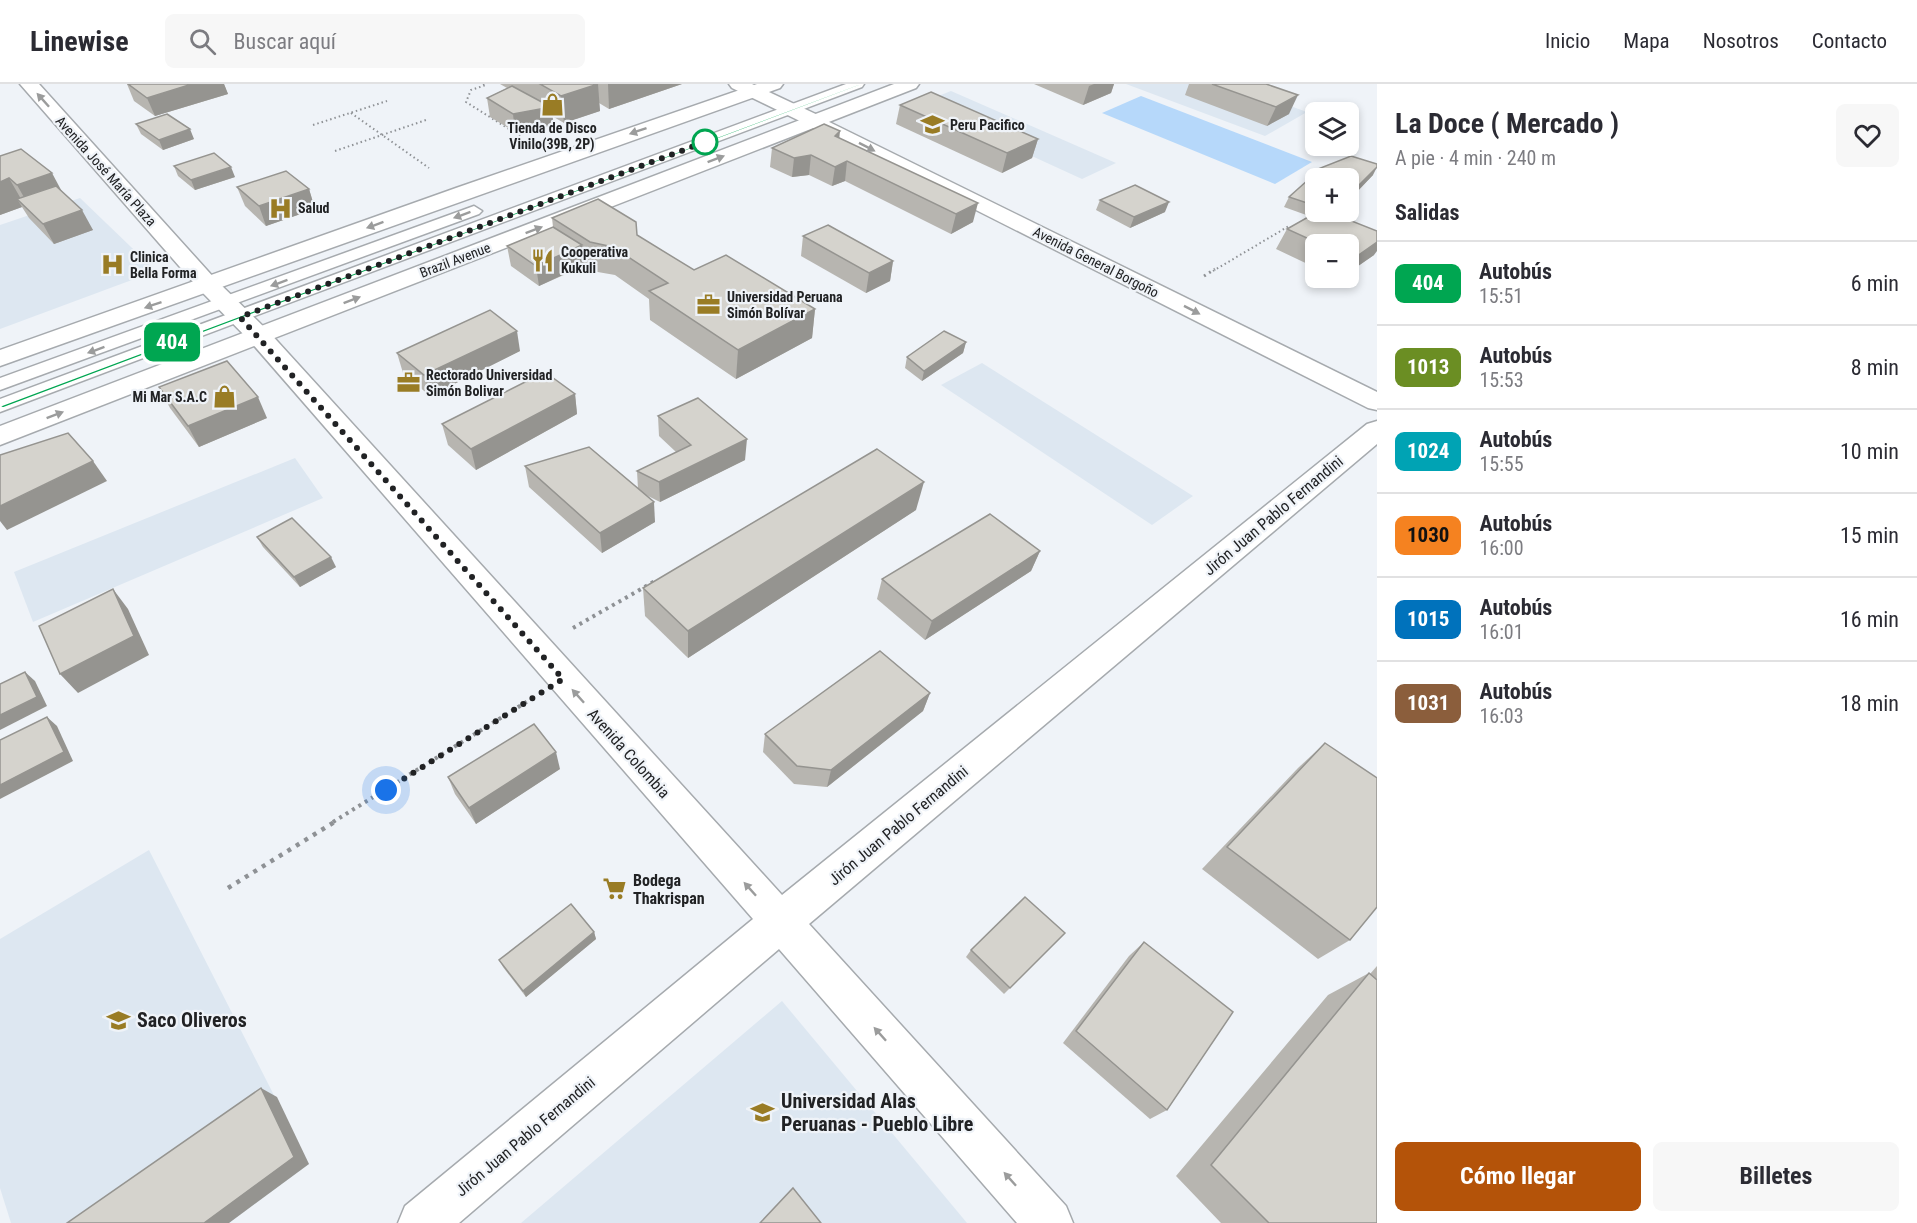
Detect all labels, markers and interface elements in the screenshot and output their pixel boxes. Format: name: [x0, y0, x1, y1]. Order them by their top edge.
search box: [165, 14, 585, 68]
text: Linewise: [30, 25, 129, 58]
icon: search: [186, 25, 219, 58]
text: Buscar aquí: [234, 29, 336, 54]
text: Inicio: [1545, 29, 1590, 53]
text: Mapa: [1623, 29, 1670, 53]
text: Nosotros: [1703, 29, 1779, 53]
text: Contacto: [1812, 29, 1887, 53]
shop icon: Tienda de Disco Vinilo(39B, 2P): [539, 91, 565, 117]
one-way arrow: [36, 93, 50, 108]
map controls: [1305, 102, 1359, 288]
button: layers: [1305, 102, 1359, 156]
button: heart: [1836, 104, 1899, 167]
text: La Doce ( Mercado ): [1395, 107, 1619, 140]
school or university icon: Peru Pacifico: [919, 112, 945, 138]
street label: Avenida José María Plaza: [52, 113, 160, 229]
place label: Peru Pacifico: [950, 117, 1025, 133]
place label: Tienda de Disco Vinilo(39B, 2P): [507, 120, 597, 153]
one-way arrow: [629, 127, 647, 137]
unlabelled marker: [692, 129, 718, 155]
one-way arrow: [859, 142, 876, 152]
text: A pie · 4 min · 240 m: [1395, 146, 1556, 170]
one-way arrow: [707, 154, 725, 163]
button: +: [1305, 168, 1359, 222]
hospital icon: Salud: [267, 195, 293, 221]
place label: Salud: [298, 200, 330, 216]
text: Salidas: [1395, 200, 1460, 225]
one-way arrow: [452, 211, 470, 221]
one-way arrow: [366, 220, 384, 230]
street label: Avenida General Borgoño: [1030, 223, 1162, 301]
one-way arrow: [525, 224, 543, 234]
button: −: [1305, 234, 1359, 288]
street label: Brazil Avenue: [417, 239, 493, 281]
place label: Cooperativa Kukuli: [561, 244, 629, 276]
restaurant icon: Cooperativa Kukuli: [530, 247, 556, 273]
place label: Clinica Bella Forma: [130, 249, 197, 281]
hospital icon: Clinica Bella Forma: [99, 252, 125, 278]
text: Autobús: [1479, 259, 1552, 284]
text: 404: [1412, 271, 1444, 295]
text: 6 min: [1851, 271, 1899, 296]
one-way arrow: [270, 279, 288, 288]
text: 15:51: [1479, 284, 1523, 308]
place label: Universidad Peruana Simón Bolívar: [727, 289, 843, 321]
office icon: Universidad Peruana Simón Bolívar: [696, 292, 722, 318]
one-way arrow: [344, 295, 362, 305]
one-way arrow: [143, 300, 161, 310]
one-way arrow: [1183, 304, 1201, 314]
line badge: 404: [138, 322, 207, 362]
text: 404: [156, 330, 188, 354]
text: Autobús: [1479, 343, 1552, 368]
one-way arrow: [86, 345, 104, 355]
text: 1013: [1407, 355, 1449, 379]
text: 8 min: [1851, 355, 1899, 380]
place label: Rectorado Universidad Simón Bolivar: [426, 367, 552, 399]
text: 15:53: [1479, 368, 1524, 392]
office icon: Rectorado Universidad Simón Bolivar: [395, 370, 421, 396]
shop icon: Mi Mar S.A.C: [212, 384, 238, 410]
place label: Mi Mar S.A.C: [133, 389, 207, 405]
one-way arrow: [46, 410, 64, 420]
text: Autobús: [1479, 427, 1552, 452]
text: 1024: [1407, 439, 1449, 463]
text: 10 min: [1840, 439, 1899, 464]
street label: Jirón Juan Pablo Fernandini: [1200, 452, 1347, 579]
text: 15:55: [1479, 452, 1524, 476]
text: Autobús: [1479, 511, 1552, 536]
text: 1030: [1407, 523, 1449, 547]
text: 15 min: [1840, 523, 1899, 548]
text: 16:00: [1479, 536, 1524, 560]
text: Autobús: [1479, 595, 1552, 620]
text: 1015: [1407, 607, 1449, 631]
text: 16 min: [1840, 607, 1899, 632]
text: 16:01: [1479, 620, 1524, 644]
text: Autobús: [1479, 679, 1552, 704]
one-way arrow: [572, 689, 585, 704]
text: 1031: [1407, 691, 1449, 715]
text: 18 min: [1840, 691, 1899, 716]
text: 16:03: [1479, 704, 1524, 728]
street label: Avenida Colombia: [583, 705, 674, 802]
street label: Jirón Juan Pablo Fernandini: [825, 762, 972, 889]
your location: [371, 775, 401, 805]
place label: Bodega Thakrispan: [633, 871, 705, 908]
supermarket icon: Bodega Thakrispan: [602, 876, 628, 902]
one-way arrow: [743, 881, 757, 896]
school or university icon: Saco Oliveros: [106, 1007, 132, 1033]
place label: Saco Oliveros: [137, 1008, 247, 1032]
one-way arrow: [874, 1027, 887, 1042]
street label: Jirón Juan Pablo Fernandini: [452, 1073, 599, 1200]
place label: Universidad Alas Peruanas - Pueblo Libre: [781, 1089, 973, 1136]
school or university icon: Universidad Alas Peruanas - Pueblo Libre: [750, 1099, 776, 1125]
button: Cómo llegar: [1395, 1142, 1641, 1211]
button: Billetes: [1653, 1142, 1899, 1211]
one-way arrow: [1003, 1172, 1017, 1187]

